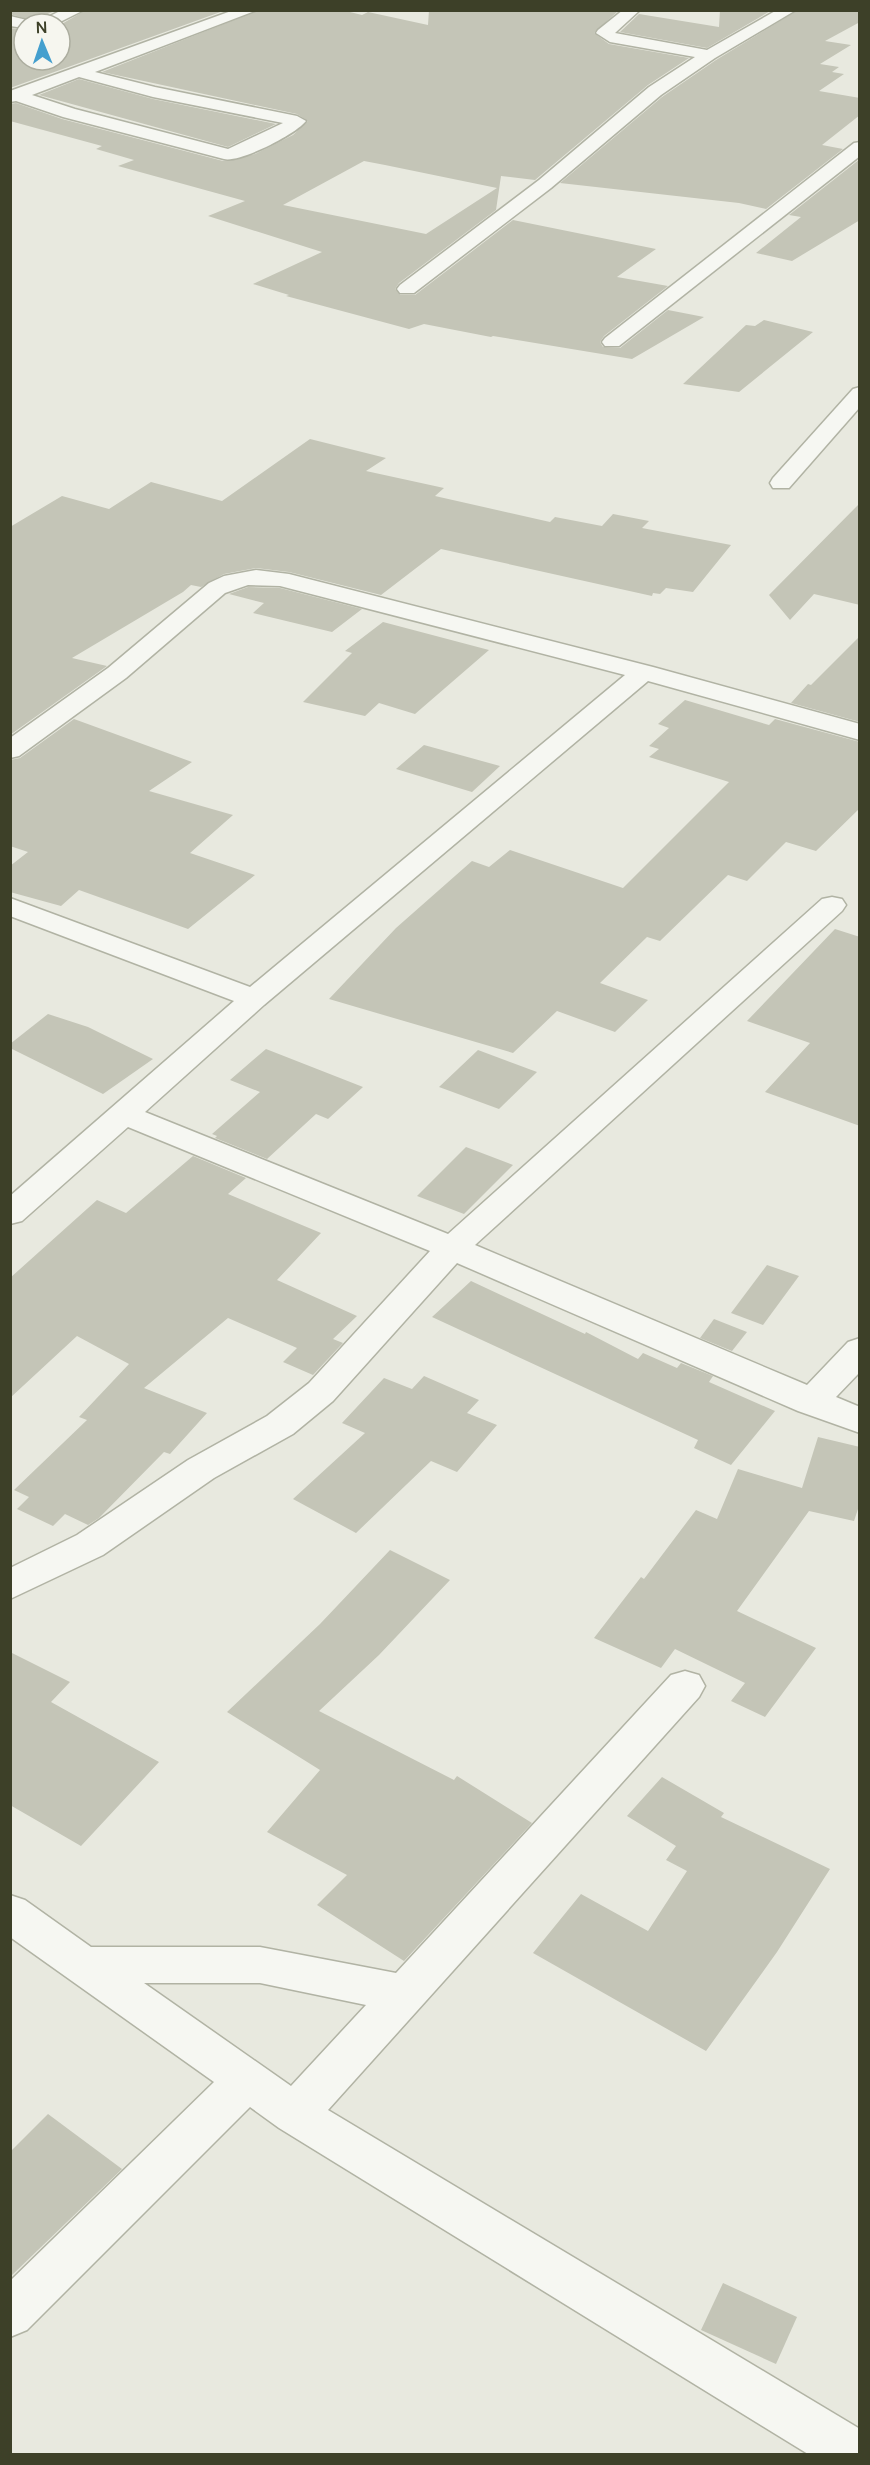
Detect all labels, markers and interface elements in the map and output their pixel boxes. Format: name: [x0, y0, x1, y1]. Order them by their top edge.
north arrow: [12, 12, 72, 72]
text: N: [35, 16, 48, 38]

